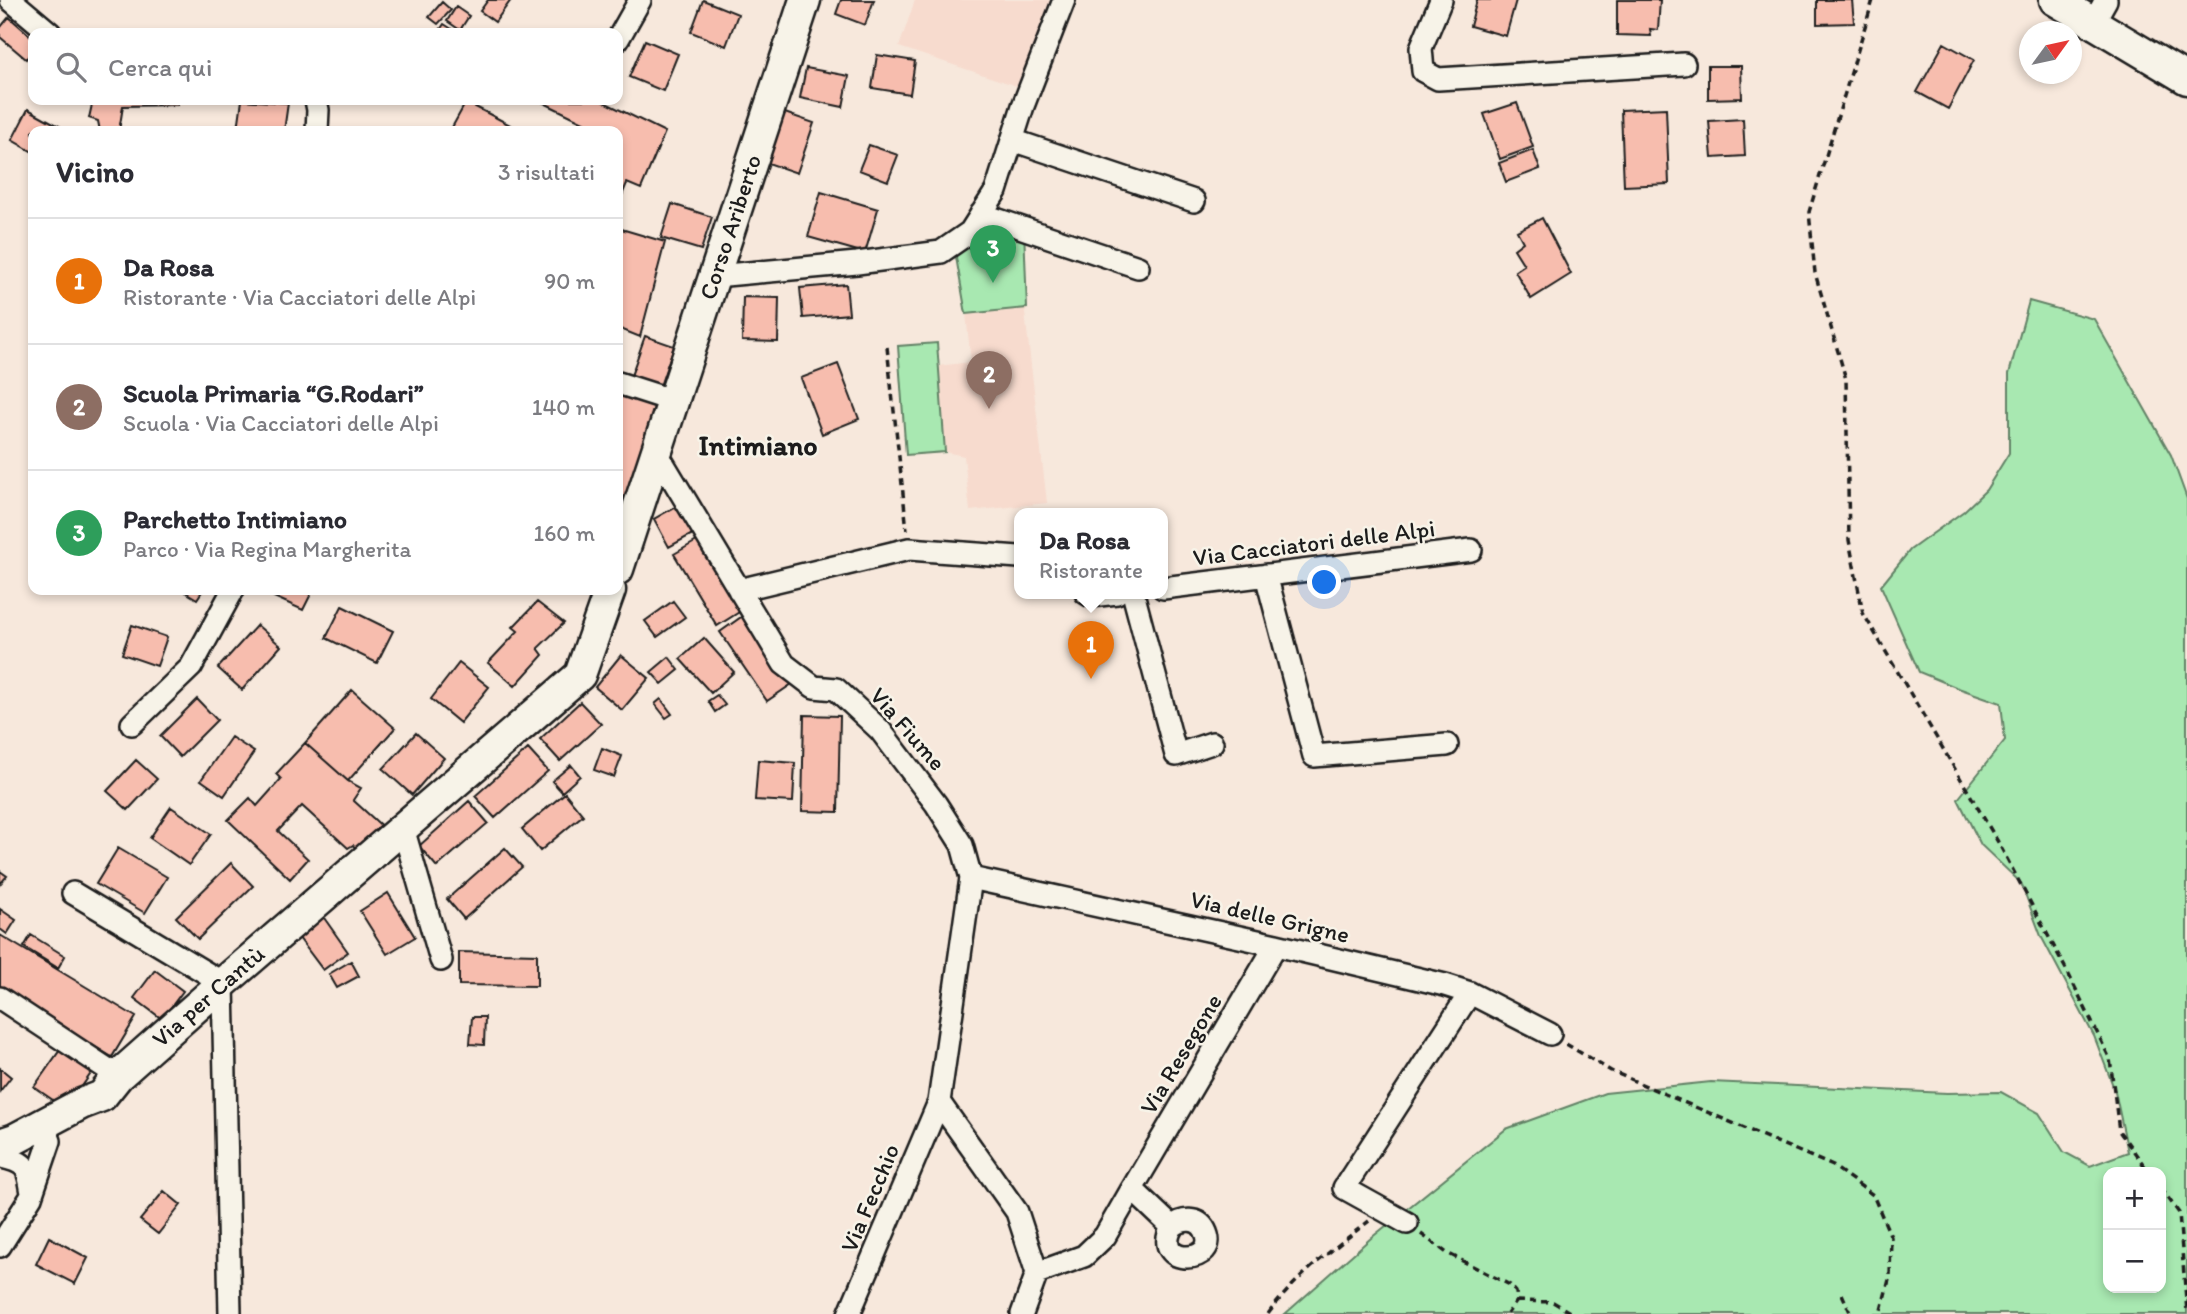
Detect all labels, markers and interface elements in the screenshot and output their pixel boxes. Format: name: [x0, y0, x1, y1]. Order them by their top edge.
north arrow: [2019, 21, 2082, 84]
search box: [28, 28, 623, 105]
icon: search: [52, 48, 90, 86]
text: Cerca qui: [108, 51, 212, 83]
street label: Corso Ariberto: [693, 151, 767, 303]
text: Vicino: [56, 153, 134, 190]
text: 3 risultati: [498, 158, 595, 186]
pin: 3: [970, 225, 1016, 283]
text: Da Rosa: [123, 251, 214, 283]
text: 1: [74, 267, 84, 295]
text: 90 m: [544, 267, 595, 295]
text: Ristorante · Via Cacciatori delle Alpi: [123, 283, 476, 311]
pin: 2: [966, 351, 1012, 409]
text: Scuola Primaria “G.Rodari”: [123, 377, 423, 409]
text: 2: [73, 393, 85, 421]
text: 140 m: [532, 393, 595, 421]
text: Scuola · Via Cacciatori delle Alpi: [123, 409, 439, 437]
district label: Intimiano: [698, 428, 818, 462]
text: Parchetto Intimiano: [123, 503, 347, 535]
popup: [1014, 508, 1168, 599]
street label: Via Cacciatori delle Alpi: [1191, 513, 1437, 572]
text: 3: [73, 519, 85, 547]
text: 160 m: [533, 519, 595, 547]
text: Da Rosa: [1039, 524, 1130, 556]
text: Parco · Via Regina Margherita: [123, 535, 412, 563]
text: Ristorante: [1039, 556, 1143, 584]
your location: [1307, 565, 1341, 599]
pin: 1: [1068, 621, 1114, 679]
street label: Via Fiume: [864, 681, 952, 776]
street label: Via delle Grigne: [1188, 884, 1352, 949]
street label: Via per Cantù: [146, 939, 270, 1053]
street label: Via Resegone: [1133, 988, 1228, 1119]
street label: Via Fecchio: [834, 1139, 905, 1256]
map controls: [2103, 1167, 2166, 1293]
button: +: [2103, 1167, 2166, 1230]
button: −: [2103, 1230, 2166, 1293]

